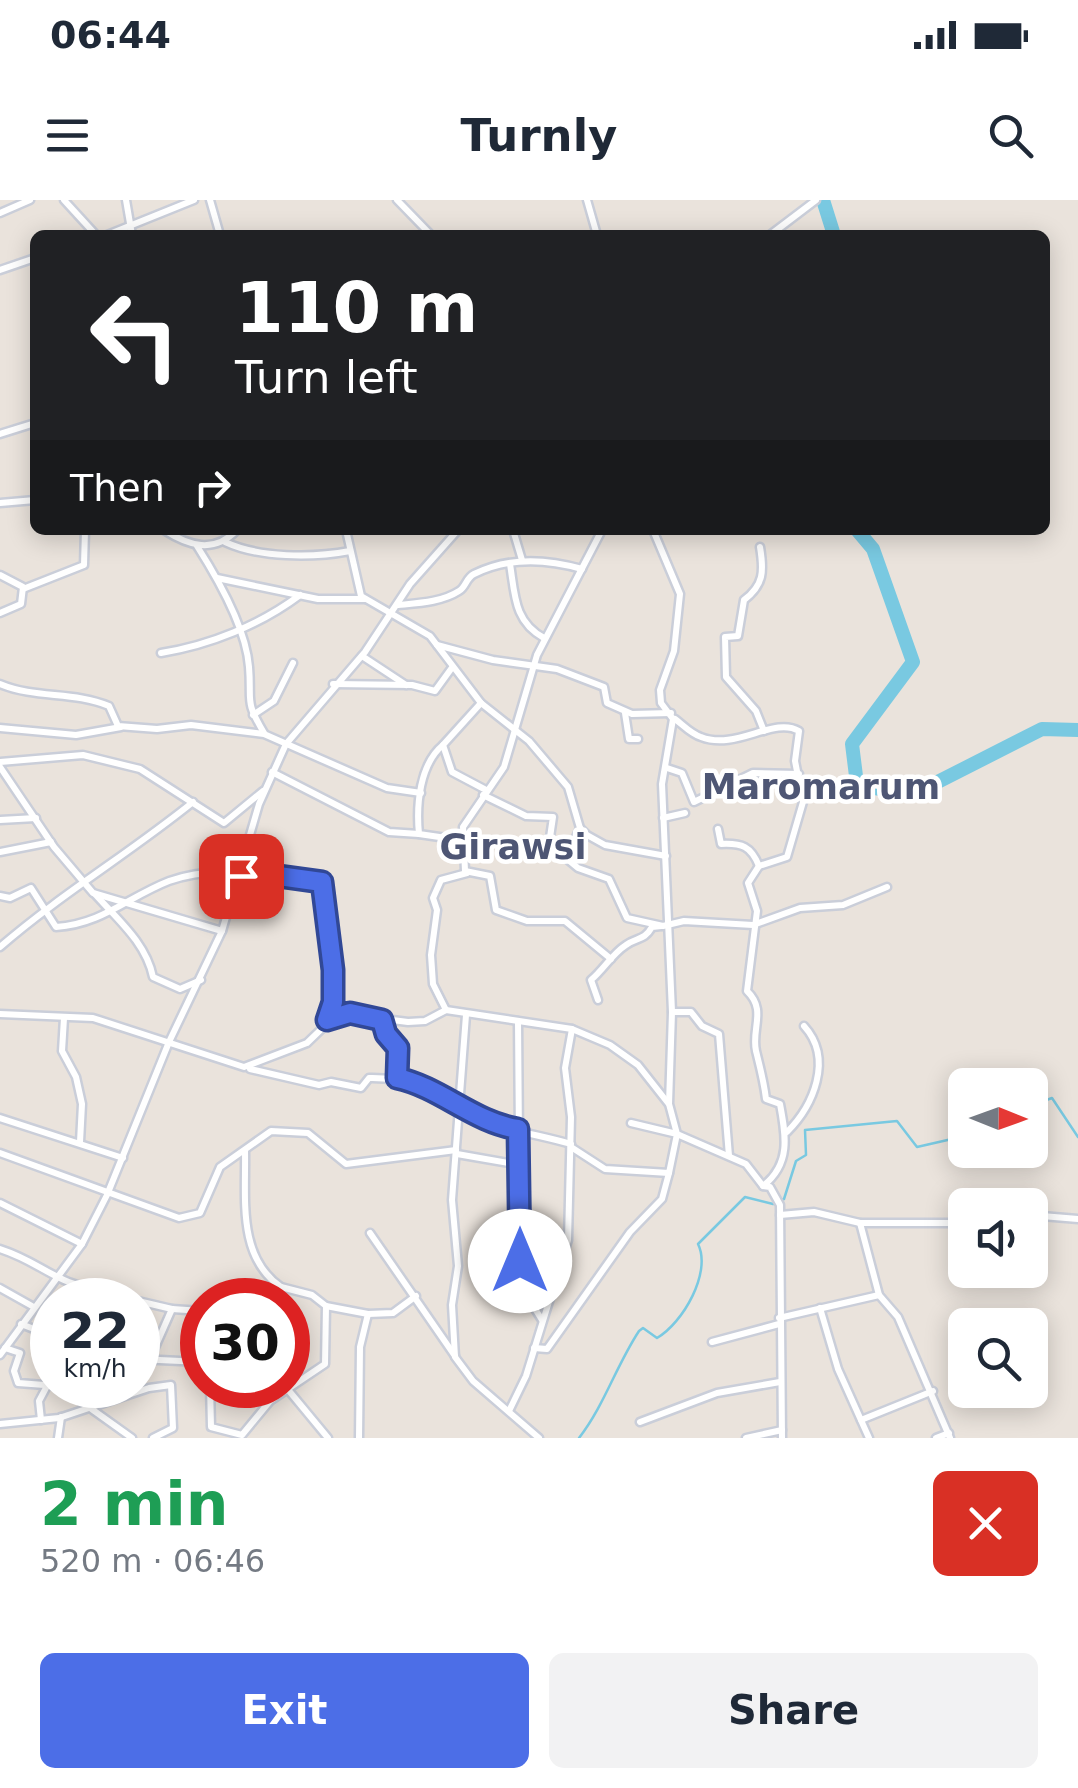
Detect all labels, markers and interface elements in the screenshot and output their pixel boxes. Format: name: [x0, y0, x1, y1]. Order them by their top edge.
text: 06:44: [50, 13, 171, 57]
icon: menu: [40, 108, 95, 163]
icon: search: [983, 108, 1038, 163]
text: Turnly: [461, 109, 617, 162]
text: 110 m: [235, 267, 478, 349]
icon: left: [70, 270, 200, 400]
text: Turn left: [235, 351, 418, 404]
icon: right: [185, 460, 240, 515]
text: Then: [70, 466, 165, 510]
district label: Maromarum: [702, 767, 940, 807]
district label: Girawsi: [440, 827, 586, 867]
pin: [199, 834, 284, 919]
icon: arrive: [214, 849, 269, 904]
north arrow: [948, 1068, 1048, 1168]
map controls: [948, 1068, 1048, 1408]
button: sound: [948, 1188, 1048, 1288]
position arrow: [468, 1209, 572, 1313]
speed limit sign: 30: [180, 1278, 310, 1408]
text: 22: [60, 1302, 130, 1360]
button: search: [948, 1308, 1048, 1408]
text: km/h: [63, 1354, 127, 1383]
text: 2 min: [40, 1469, 228, 1539]
button: close: [933, 1471, 1038, 1576]
text: 520 m · 06:46: [40, 1542, 265, 1580]
button: Exit: [40, 1653, 529, 1768]
button: Share: [549, 1653, 1038, 1768]

